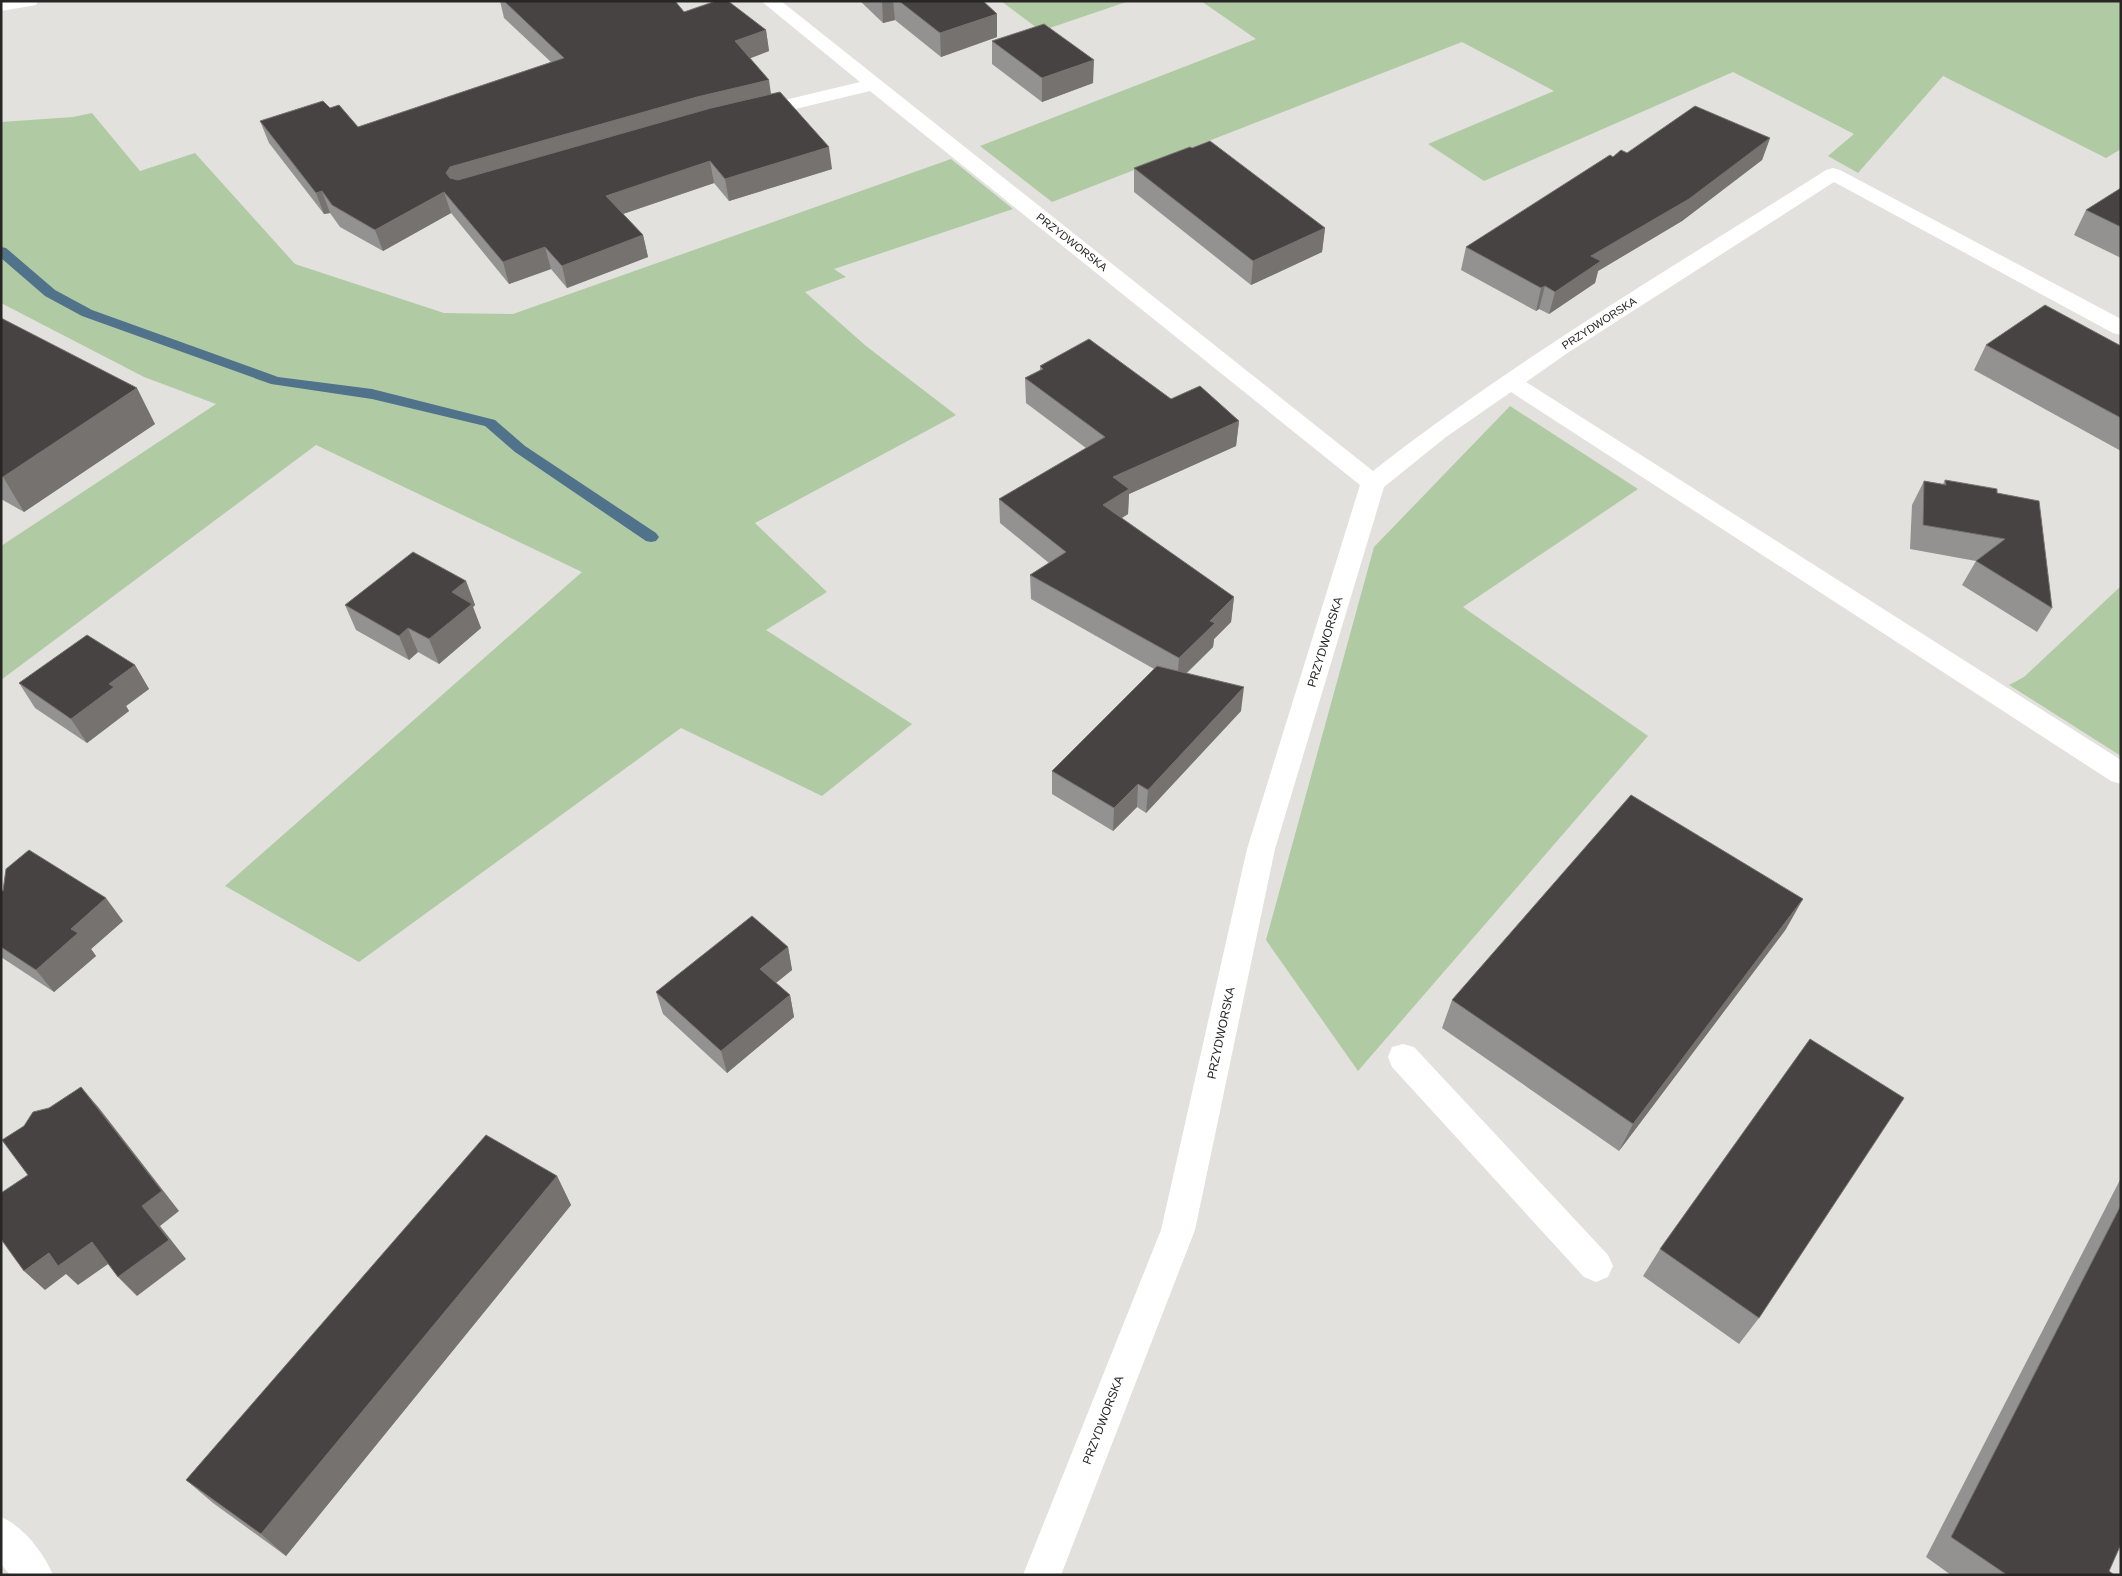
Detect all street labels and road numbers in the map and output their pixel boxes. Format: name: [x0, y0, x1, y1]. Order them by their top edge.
street label: PRZYDWORSKA: [1034, 211, 1110, 274]
street label: PRZYDWORSKA: [1560, 294, 1639, 352]
street label: PRZYDWORSKA: [1305, 595, 1345, 689]
street label: PRZYDWORSKA: [1204, 986, 1238, 1080]
street label: PRZYDWORSKA: [1080, 1374, 1126, 1466]

